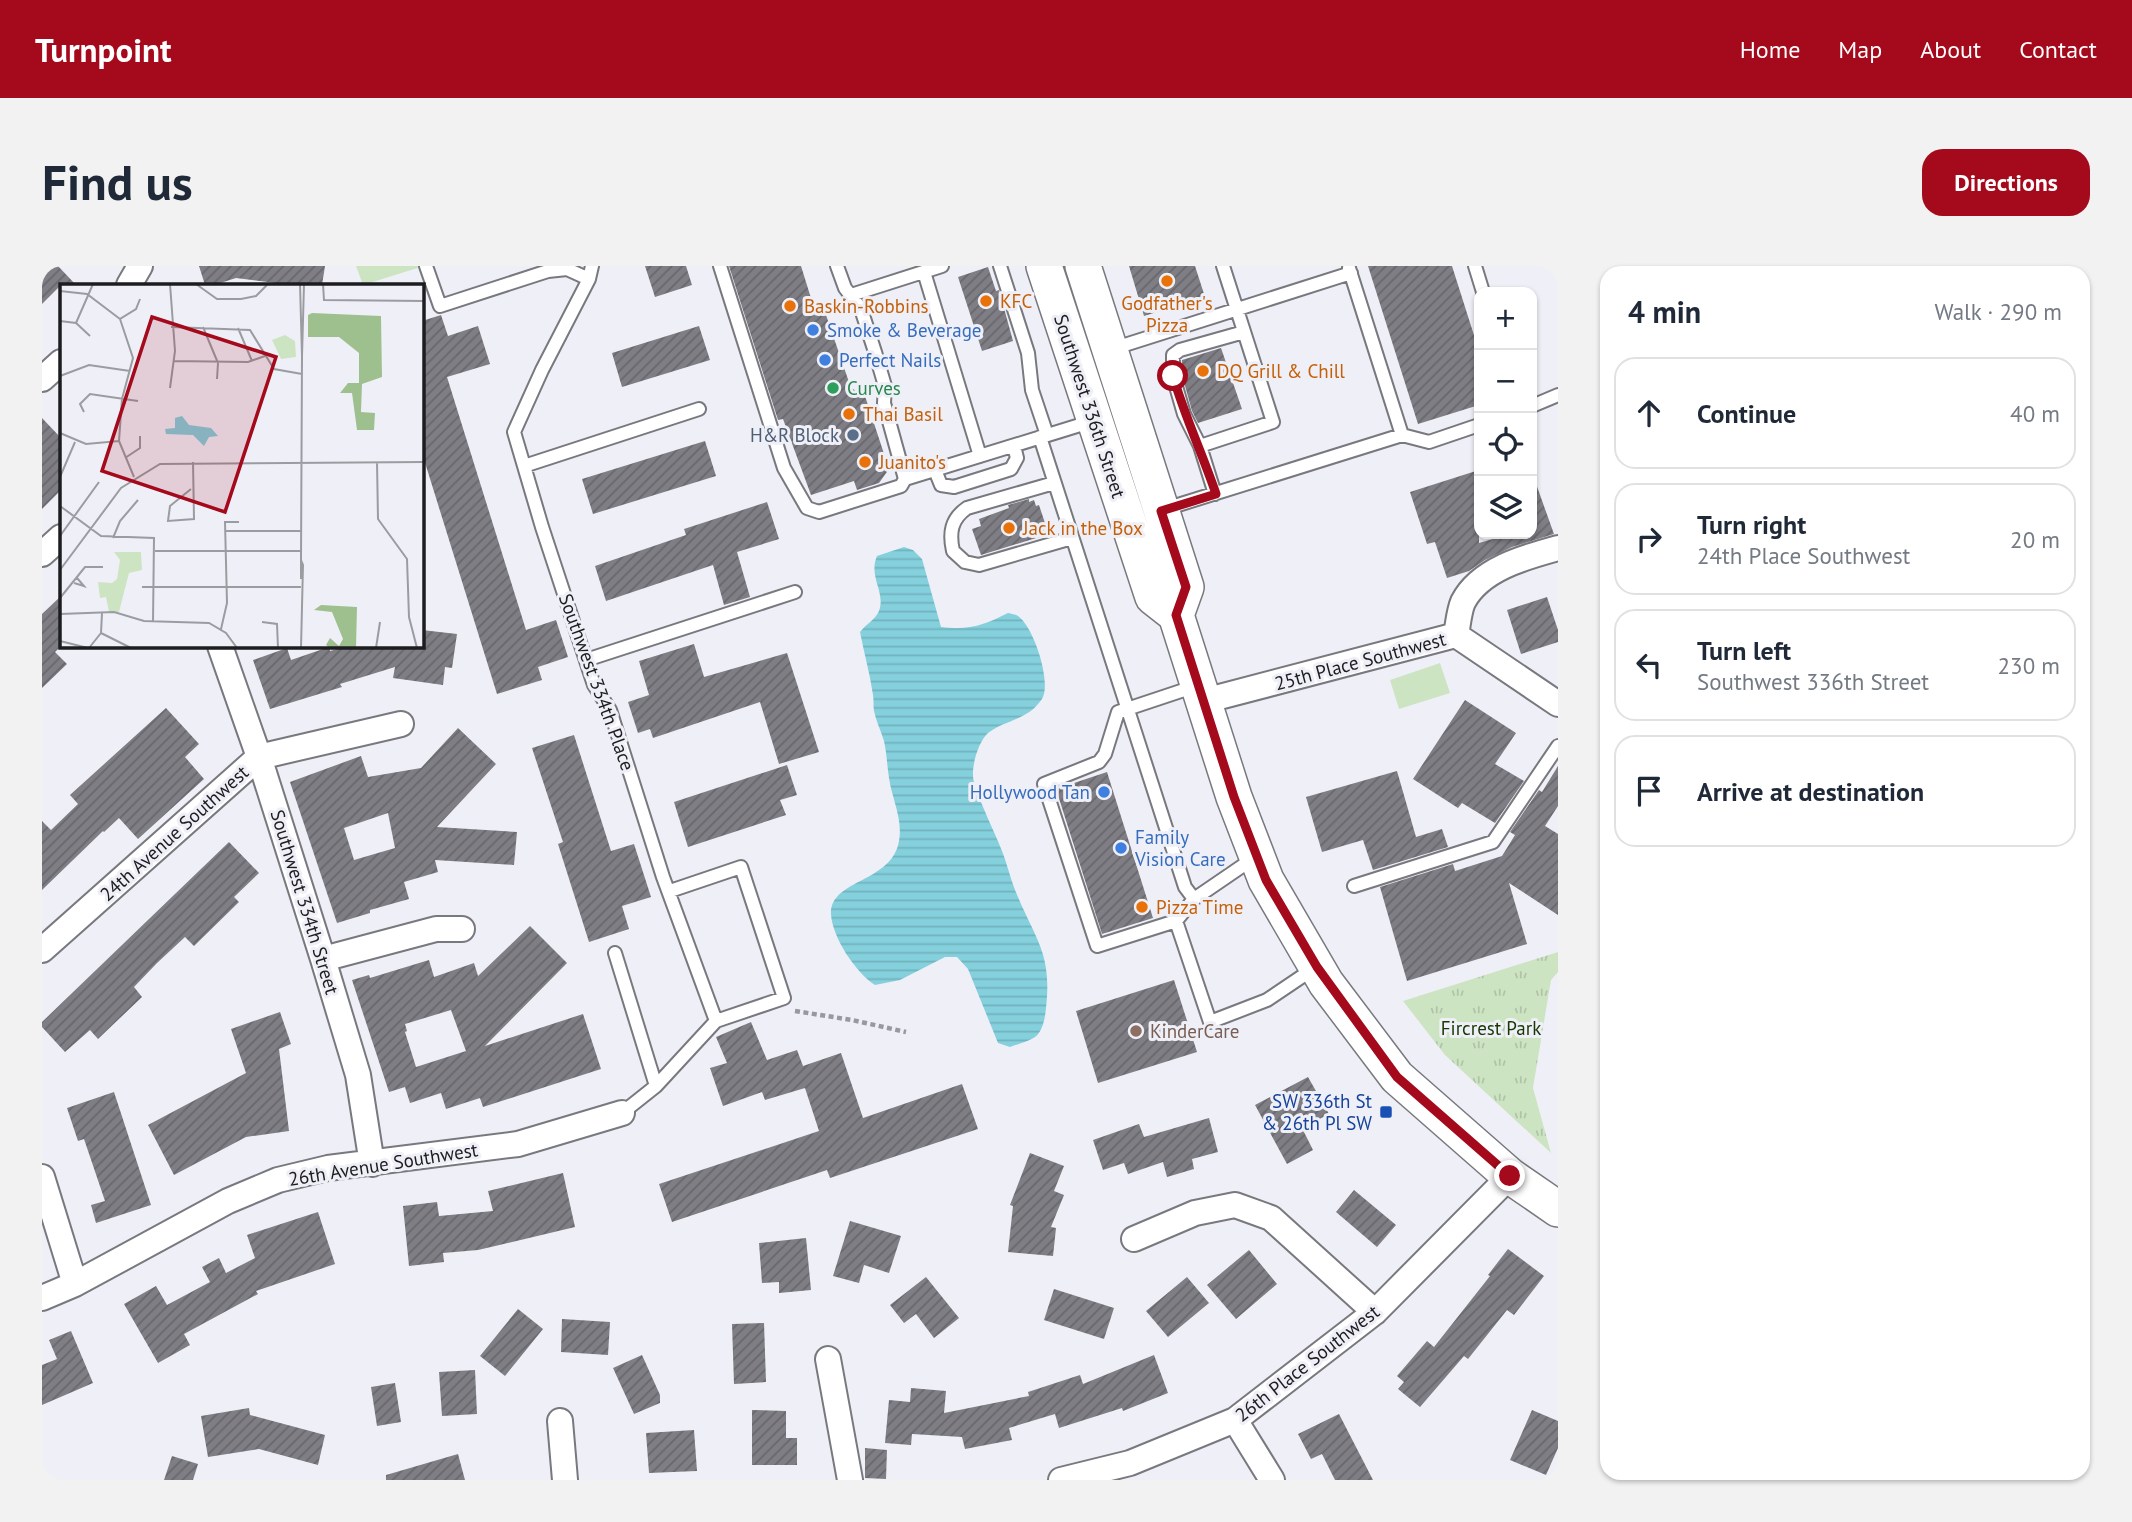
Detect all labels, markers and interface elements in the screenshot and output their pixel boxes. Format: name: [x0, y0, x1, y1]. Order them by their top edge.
text: Turnpoint: [35, 28, 172, 71]
text: Home: [1740, 34, 1800, 65]
text: Map: [1838, 34, 1882, 65]
text: About: [1920, 34, 1981, 65]
text: Contact: [2019, 34, 2097, 65]
button: Directions: [1922, 149, 2090, 216]
text: Find us: [42, 150, 193, 214]
marker: Godfather's Pizza: [1159, 273, 1175, 289]
inset map: [60, 284, 424, 648]
map controls: [1474, 287, 1537, 539]
button: +: [1474, 287, 1537, 350]
place label: KFC: [1000, 289, 1032, 313]
place label: Godfather's Pizza: [1121, 291, 1213, 337]
text: 4 min: [1628, 292, 1701, 331]
marker: KFC: [978, 293, 994, 309]
place label: Baskin-Robbins: [804, 294, 929, 318]
text: Walk · 290 m: [1935, 297, 2062, 326]
marker: Baskin-Robbins: [782, 298, 798, 314]
street label: Southwest 336th Street: [1049, 311, 1131, 501]
place label: Smoke & Beverage: [827, 318, 982, 342]
marker: Smoke & Beverage: [805, 322, 821, 338]
place label: Perfect Nails: [839, 348, 941, 372]
button: −: [1474, 350, 1537, 413]
marker: Perfect Nails: [817, 352, 833, 368]
place label: DQ Grill & Chill: [1217, 359, 1345, 383]
route start: [1157, 360, 1188, 391]
marker: DQ Grill & Chill: [1195, 363, 1211, 379]
place label: Curves: [847, 376, 901, 400]
marker: Curves: [825, 380, 841, 396]
icon: ahead: [1630, 394, 1668, 432]
text: Continue: [1697, 397, 1796, 430]
text: 40 m: [2010, 399, 2060, 428]
place label: Thai Basil: [863, 402, 943, 426]
marker: Thai Basil: [841, 406, 857, 422]
button: locate: [1474, 413, 1537, 476]
place label: H&R Block: [750, 423, 839, 447]
marker: H&R Block: [845, 427, 861, 443]
place label: Juanito's: [878, 450, 946, 474]
marker: Juanito's: [857, 454, 873, 470]
button: layers: [1474, 476, 1537, 539]
text: Turn right: [1697, 508, 1806, 541]
place label: Jack in the Box: [1022, 516, 1143, 540]
marker: Jack in the Box: [1001, 520, 1017, 536]
icon: right: [1630, 520, 1668, 558]
text: 20 m: [2010, 525, 2060, 554]
text: 24th Place Southwest: [1697, 541, 1910, 570]
street label: Southwest 334th Place: [554, 590, 640, 774]
street label: 25th Place Southwest: [1272, 626, 1449, 695]
text: Turn left: [1697, 634, 1791, 667]
icon: left: [1630, 646, 1668, 684]
text: 230 m: [1998, 651, 2060, 680]
text: Southwest 336th Street: [1697, 667, 1929, 696]
street label: 24th Avenue Southwest: [95, 760, 254, 906]
icon: arrive: [1630, 772, 1668, 810]
text: Arrive at destination: [1697, 775, 1924, 808]
place label: Hollywood Tan: [970, 780, 1090, 804]
marker: Hollywood Tan: [1096, 784, 1112, 800]
street label: Southwest 334th Street: [265, 807, 345, 998]
place label: Family Vision Care: [1134, 825, 1226, 871]
marker: Family Vision Care: [1113, 840, 1129, 856]
place label: Pizza Time: [1156, 895, 1243, 919]
marker: Pizza Time: [1134, 899, 1150, 915]
park label: Fircrest Park: [1441, 1016, 1541, 1040]
place label: KinderCare: [1150, 1019, 1239, 1043]
marker: KinderCare: [1128, 1023, 1144, 1039]
place label: SW 336th St & 26th Pl SW: [1262, 1089, 1373, 1135]
marker: SW 336th St & 26th Pl SW: [1378, 1104, 1394, 1120]
street label: 26th Avenue Southwest: [286, 1137, 480, 1191]
route end: [1494, 1160, 1525, 1191]
street label: 26th Place Southwest: [1230, 1299, 1384, 1427]

